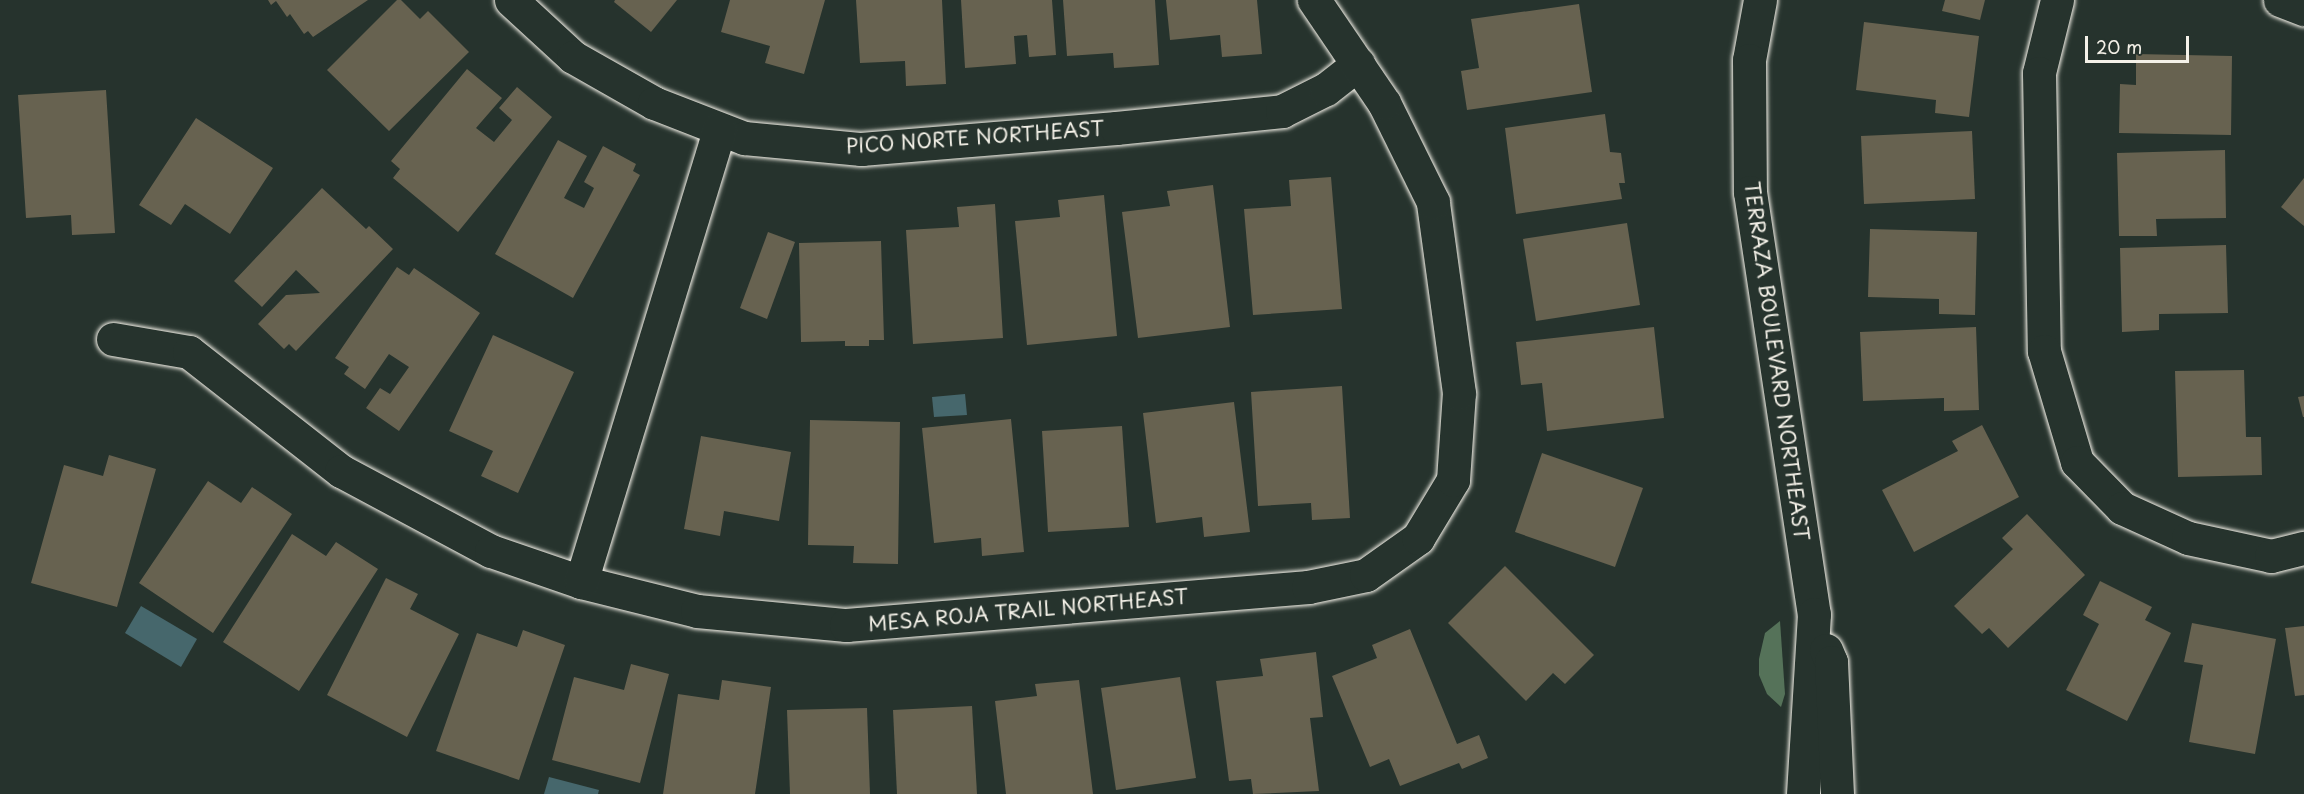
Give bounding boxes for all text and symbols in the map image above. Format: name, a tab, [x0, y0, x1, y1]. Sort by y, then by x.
scale bar	[2088, 24, 2192, 62]
text: 20 m	[2096, 33, 2142, 60]
street label: PICO NORTE NORTHEAST	[844, 116, 1106, 158]
street label: TERRAZA BOULEVARD NORTHEAST	[1740, 180, 1814, 542]
street label: MESA ROJA TRAIL NORTHEAST	[867, 584, 1189, 636]

